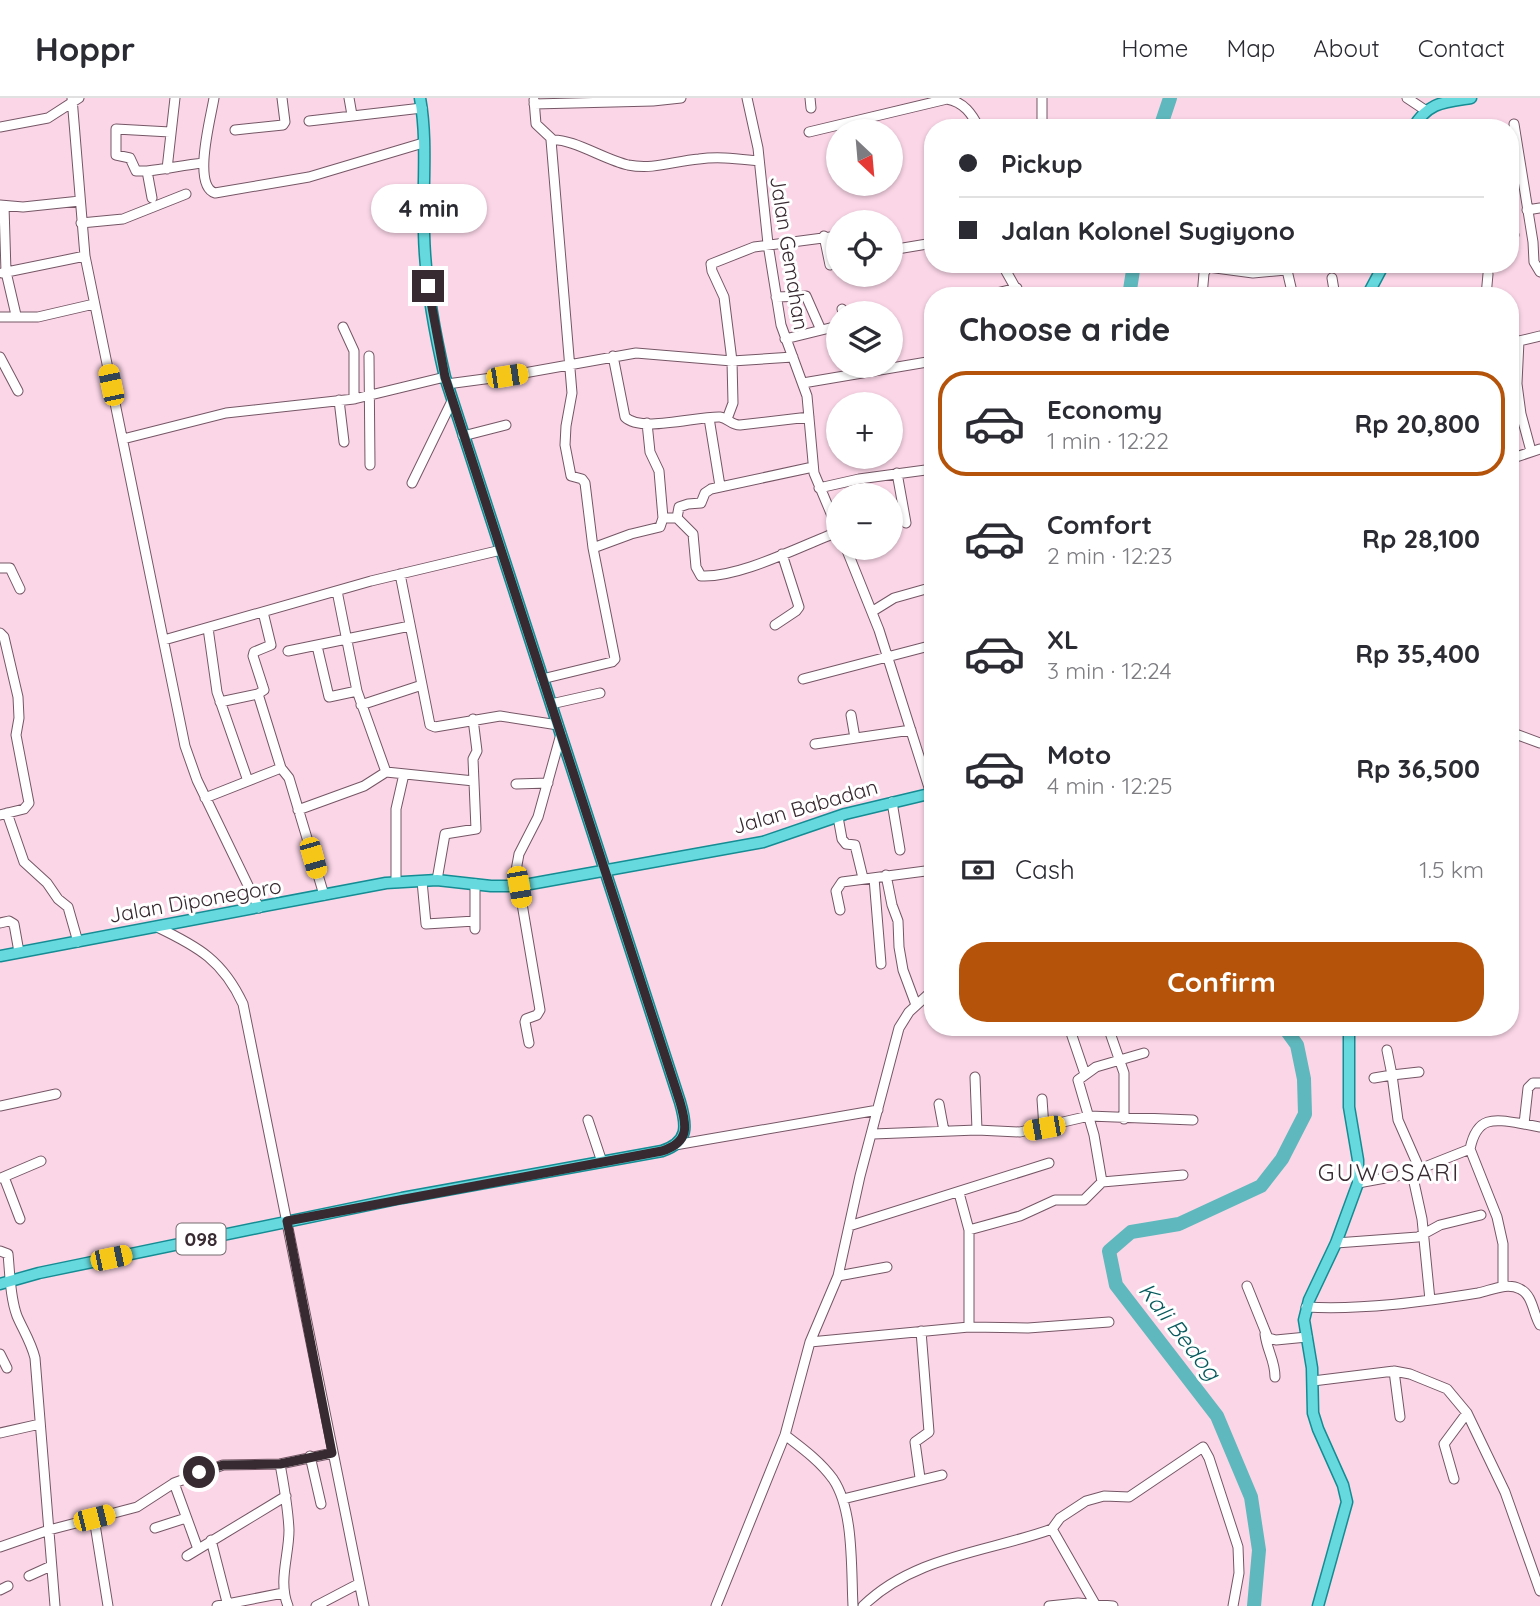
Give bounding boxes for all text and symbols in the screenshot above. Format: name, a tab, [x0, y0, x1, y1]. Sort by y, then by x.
text: Hoppr	[35, 28, 135, 69]
text: Home	[1121, 33, 1188, 63]
text: Map	[1226, 33, 1275, 63]
text: About	[1313, 33, 1380, 63]
text: Contact	[1418, 33, 1505, 63]
north arrow	[826, 119, 903, 196]
map controls	[826, 119, 903, 560]
text: Pickup	[1001, 147, 1083, 180]
street label: Jalan Gemahan	[765, 174, 815, 332]
callout: 4 min	[370, 184, 486, 234]
text: 4 min	[399, 194, 459, 223]
button: locate	[826, 210, 903, 287]
text: Jalan Kolonel Sugiyono	[1001, 214, 1295, 247]
route end	[412, 270, 444, 302]
button: layers	[826, 301, 903, 378]
text: Choose a ride	[959, 309, 1171, 349]
car	[97, 362, 126, 408]
car	[485, 362, 530, 390]
button: +	[826, 392, 903, 469]
icon: car	[963, 392, 1026, 455]
text: Economy	[1047, 393, 1162, 426]
text: Rp 20,800	[1354, 407, 1480, 440]
text: 1 min · 12:22	[1047, 426, 1169, 455]
button: −	[826, 483, 903, 560]
icon: car	[963, 507, 1026, 570]
text: Comfort	[1047, 508, 1152, 541]
text: Rp 28,100	[1362, 522, 1480, 555]
text: 2 min · 12:23	[1047, 541, 1173, 570]
icon: car	[963, 622, 1026, 685]
text: XL	[1047, 623, 1079, 656]
text: Rp 35,400	[1355, 637, 1480, 670]
text: 3 min · 12:24	[1047, 656, 1172, 685]
icon: car	[963, 737, 1026, 800]
text: Moto	[1047, 738, 1111, 771]
text: Rp 36,500	[1356, 752, 1480, 785]
text: 4 min · 12:25	[1047, 771, 1172, 800]
street label: Jalan Babadan	[730, 773, 880, 839]
car	[298, 835, 329, 881]
icon: cash	[959, 851, 997, 889]
text: Cash	[1015, 853, 1075, 886]
text: 1.5 km	[1419, 855, 1484, 884]
car	[506, 864, 533, 910]
street label: Jalan Diponegoro	[107, 872, 283, 928]
button: Confirm	[959, 942, 1484, 1022]
car	[1022, 1114, 1067, 1142]
district label: GUWOSARI	[1318, 1157, 1460, 1187]
road number: 098	[176, 1224, 226, 1254]
car	[89, 1243, 134, 1273]
water label: Kali Bedog	[1133, 1276, 1228, 1387]
route start	[183, 1456, 215, 1488]
car	[72, 1503, 117, 1533]

